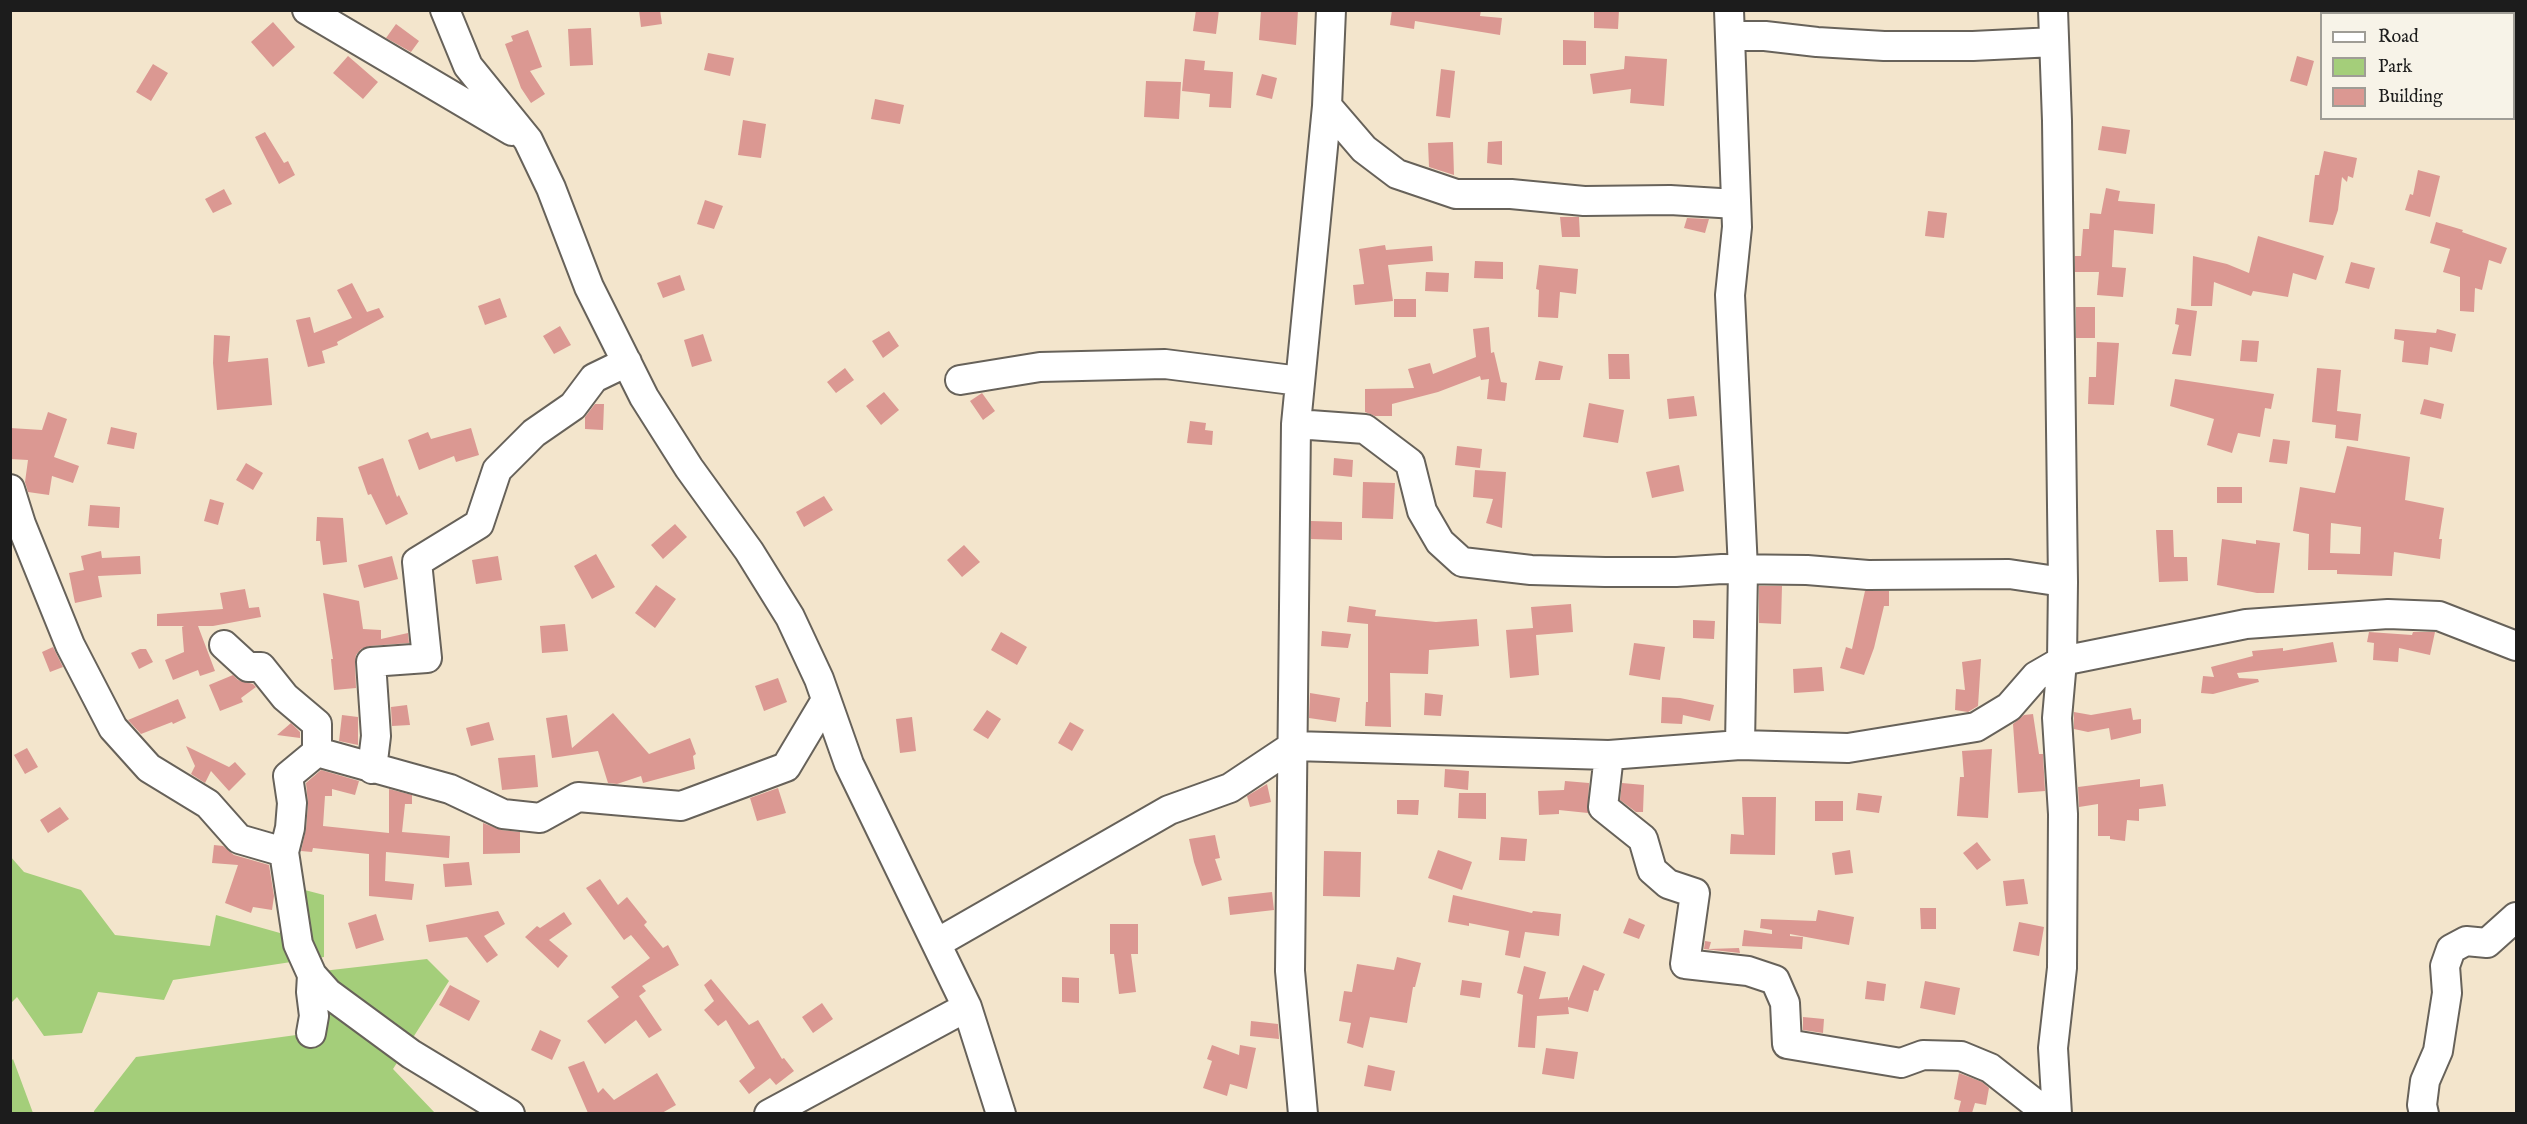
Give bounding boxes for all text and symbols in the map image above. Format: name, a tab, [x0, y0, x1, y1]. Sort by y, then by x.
legend	[2320, 12, 2515, 120]
text: Road	[2378, 26, 2419, 49]
text: Park	[2378, 56, 2412, 79]
text: Building	[2378, 86, 2443, 109]

